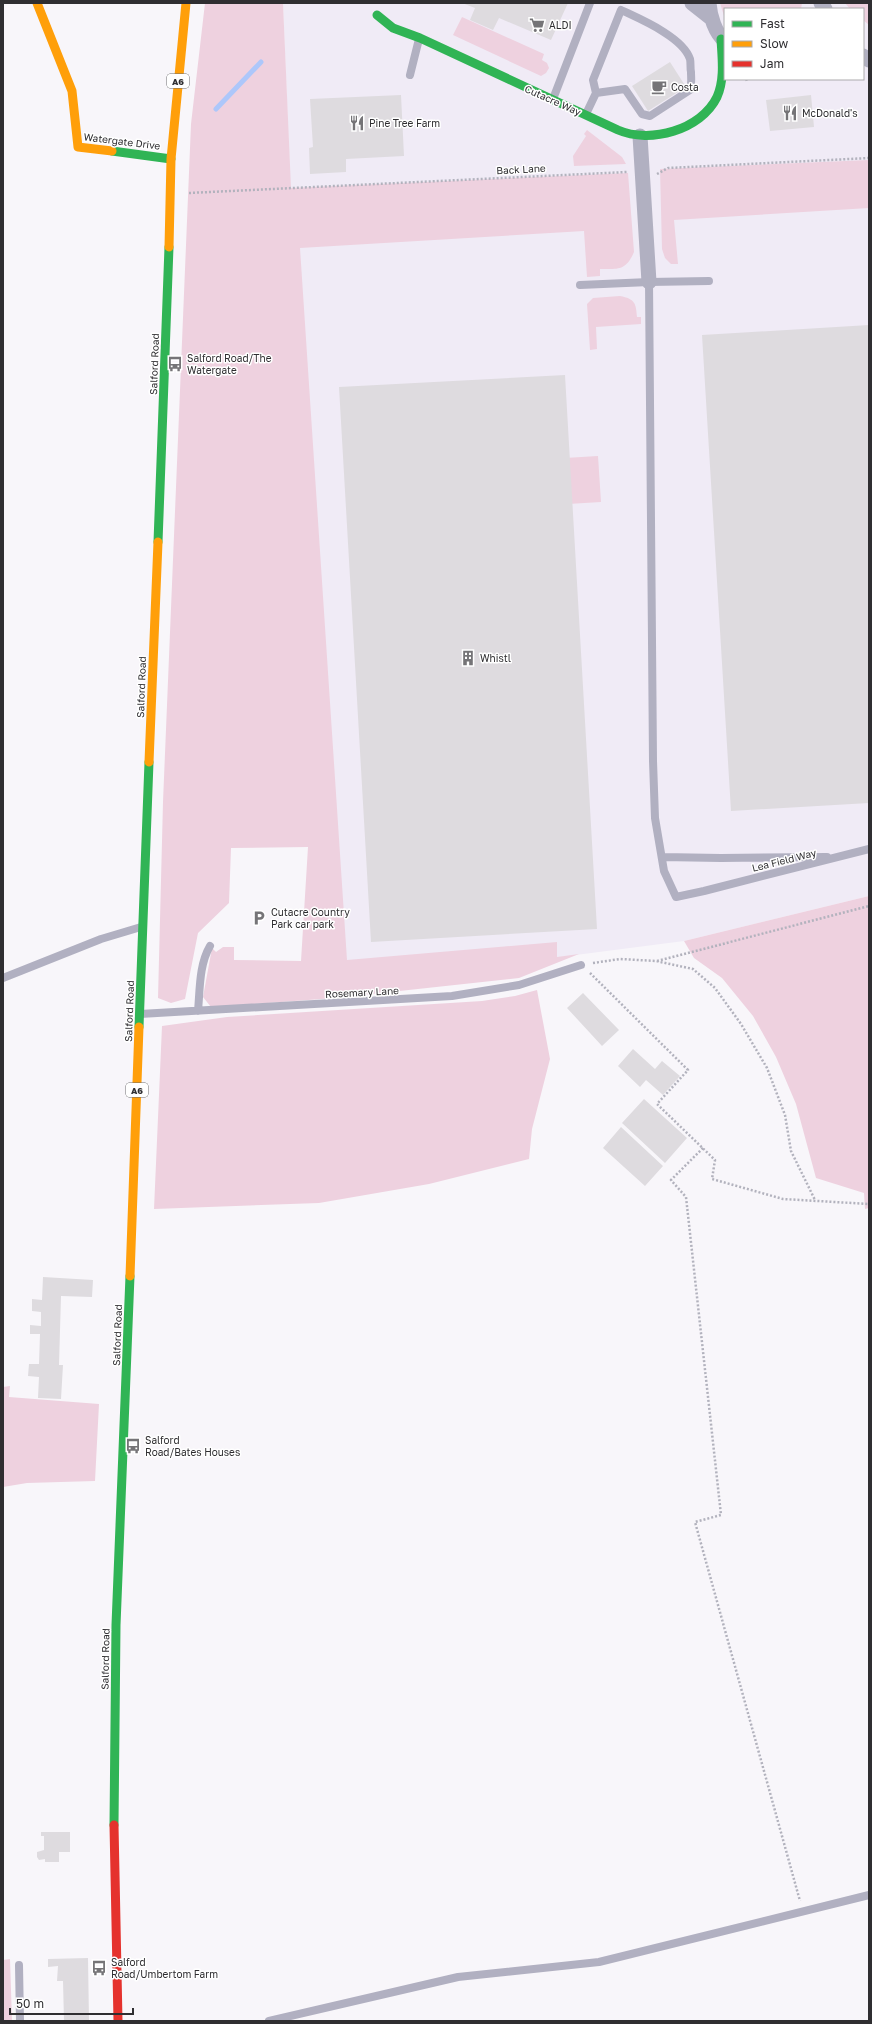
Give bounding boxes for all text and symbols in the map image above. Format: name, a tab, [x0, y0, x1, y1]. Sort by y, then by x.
legend	[724, 8, 864, 80]
supermarket icon: ALDI	[528, 16, 546, 34]
text: Fast	[760, 16, 785, 31]
place label: ALDI	[549, 19, 572, 31]
text: Slow	[760, 36, 788, 51]
text: Jam	[760, 56, 784, 71]
road number: A6	[167, 74, 189, 88]
cafe icon: Costa	[650, 78, 668, 96]
place label: Costa	[671, 81, 699, 93]
street label: Cutacre Way	[523, 82, 583, 118]
restaurant icon: McDonald's	[781, 104, 799, 122]
place label: McDonald's	[802, 107, 858, 119]
restaurant icon: Pine Tree Farm	[348, 114, 366, 132]
place label: Pine Tree Farm	[369, 117, 440, 129]
street label: Watergate Drive	[83, 130, 161, 152]
street label: Back Lane	[496, 162, 546, 176]
street label: Salford Road	[147, 333, 161, 395]
place label: Salford Road/The Watergate	[187, 352, 272, 376]
bus stop icon: Salford Road/The Watergate	[166, 355, 184, 373]
building icon: Whistl	[459, 649, 477, 667]
place label: Whistl	[480, 652, 511, 664]
street label: Salford Road	[134, 656, 148, 718]
street label: Lea Field Way	[751, 846, 818, 874]
place label: Cutacre Country Park car park	[271, 906, 350, 930]
parking icon: Cutacre Country Park car park	[250, 909, 268, 927]
street label: Salford Road	[122, 980, 136, 1042]
street label: Rosemary Lane	[325, 984, 399, 1000]
road number: A6	[126, 1083, 148, 1097]
street label: Salford Road	[110, 1304, 124, 1366]
place label: Salford Road/Bates Houses	[145, 1434, 240, 1458]
bus stop icon: Salford Road/Bates Houses	[124, 1437, 142, 1455]
street label: Salford Road	[98, 1628, 112, 1690]
place label: Salford Road/Umbertom Farm	[111, 1956, 218, 1980]
bus stop icon: Salford Road/Umbertom Farm	[90, 1959, 108, 1977]
scale bar	[10, 1990, 133, 2016]
text: 50 m	[16, 1996, 44, 2011]

